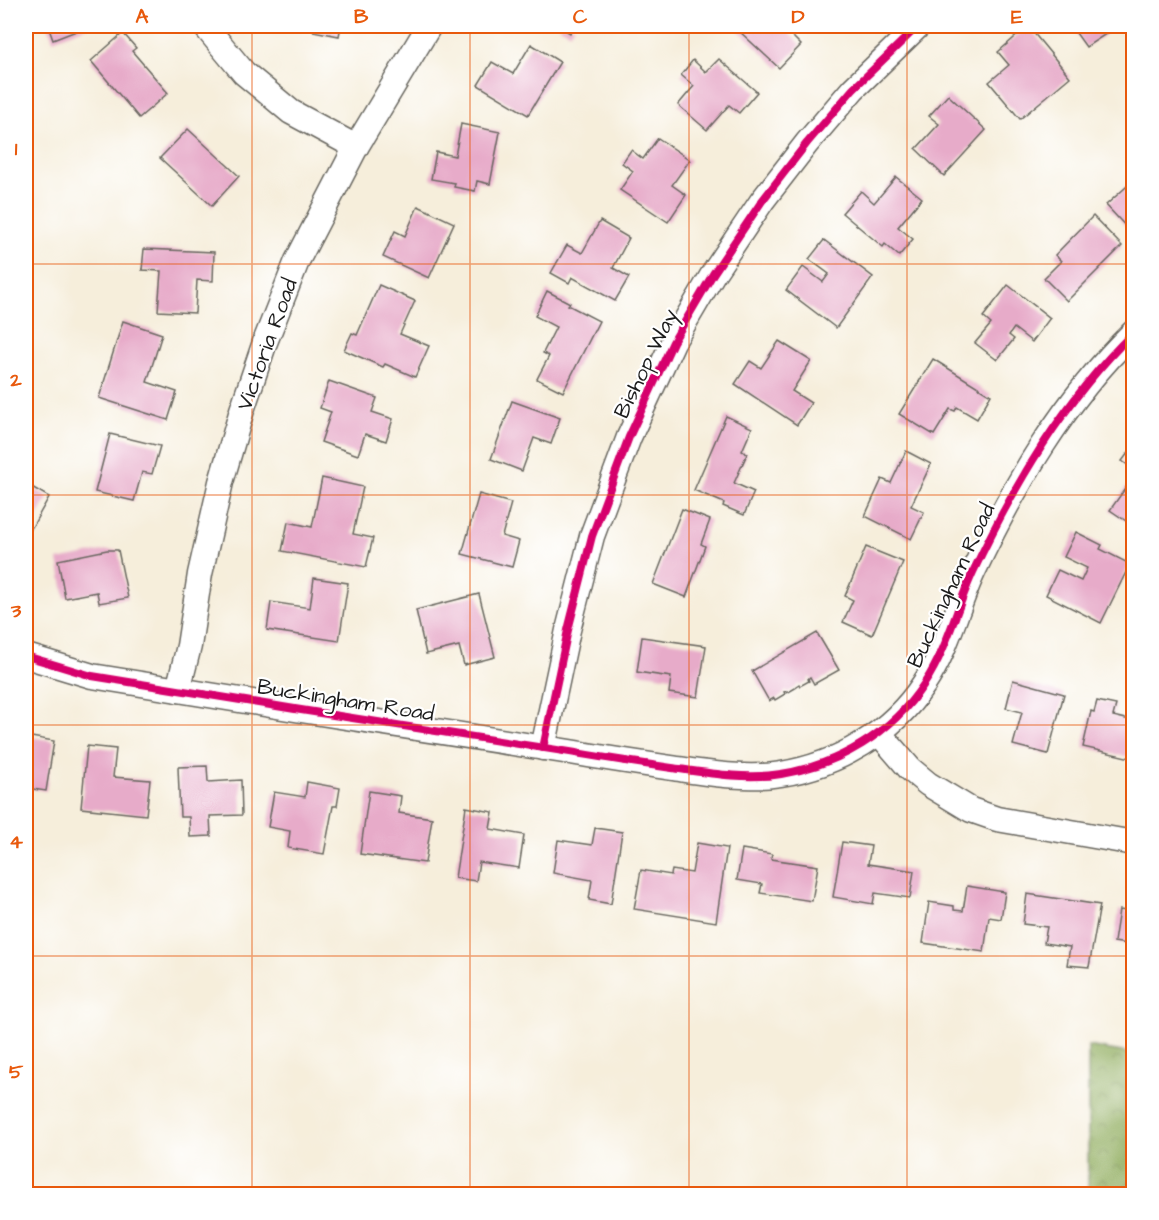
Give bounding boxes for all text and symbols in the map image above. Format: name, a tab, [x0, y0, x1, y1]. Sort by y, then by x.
text: A	[136, 3, 149, 31]
text: B	[354, 3, 369, 31]
text: C	[573, 3, 588, 31]
text: D	[792, 3, 805, 31]
text: E	[1011, 3, 1023, 31]
text: 1	[15, 135, 18, 163]
street label: Victoria Road	[229, 274, 306, 415]
street label: Bishop Way	[606, 304, 687, 424]
text: 2	[9, 366, 22, 394]
street label: Buckingham Road	[900, 498, 1004, 673]
text: 3	[10, 597, 22, 625]
street label: Buckingham Road	[255, 671, 436, 731]
text: 4	[9, 828, 23, 856]
text: 5	[9, 1058, 24, 1086]

